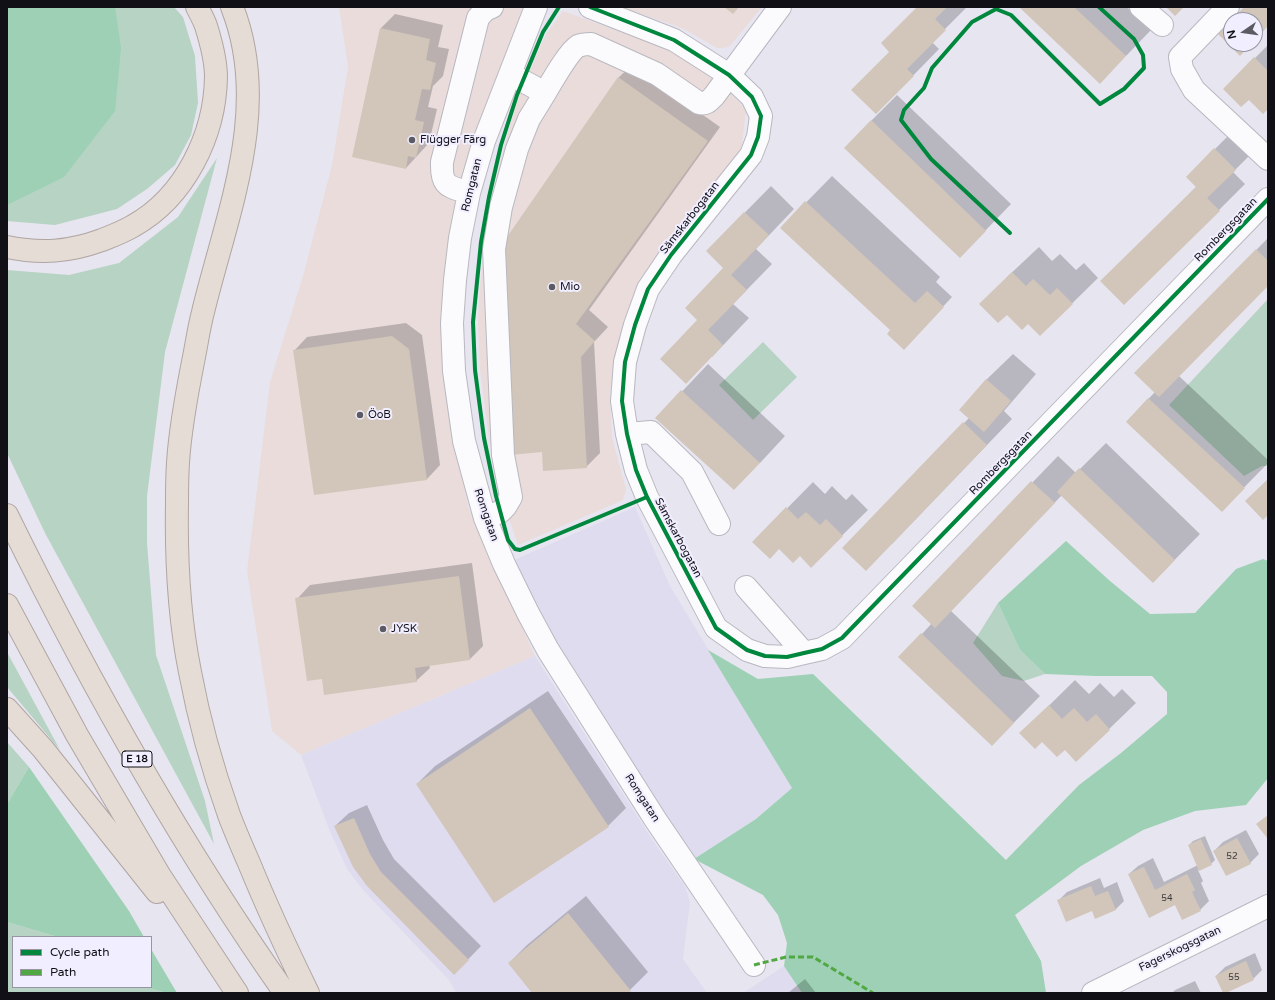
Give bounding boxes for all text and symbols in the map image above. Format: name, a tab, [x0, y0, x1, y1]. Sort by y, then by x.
north arrow	[1223, 12, 1263, 52]
text: N	[1224, 29, 1239, 40]
place label: Flügger Färg	[420, 133, 486, 147]
marker: Flügger Färg	[407, 135, 417, 145]
street label: Romgatan	[459, 157, 485, 213]
street label: Sämskarbogatan	[658, 179, 722, 257]
street label: Rombergsgatan	[1192, 195, 1260, 265]
place label: Mio	[560, 280, 580, 294]
marker: Mio	[547, 282, 557, 292]
place label: ÖoB	[368, 408, 391, 422]
marker: ÖoB	[355, 410, 365, 420]
street label: Rombergsgatan	[967, 428, 1035, 498]
street label: Romgatan	[471, 487, 501, 543]
street label: Sämskarbogatan	[651, 496, 705, 580]
place label: JYSK	[391, 622, 417, 636]
marker: JYSK	[378, 624, 388, 634]
road number: E 18	[122, 751, 152, 767]
street label: Romgatan	[622, 771, 662, 825]
house number: 52	[1226, 852, 1238, 862]
house number: 54	[1161, 894, 1173, 904]
street label: Fagerskogsgatan	[1137, 923, 1223, 975]
legend	[12, 936, 152, 988]
text: Cycle path	[50, 945, 109, 959]
text: Path	[50, 965, 76, 979]
house number: 55	[1228, 973, 1240, 983]

